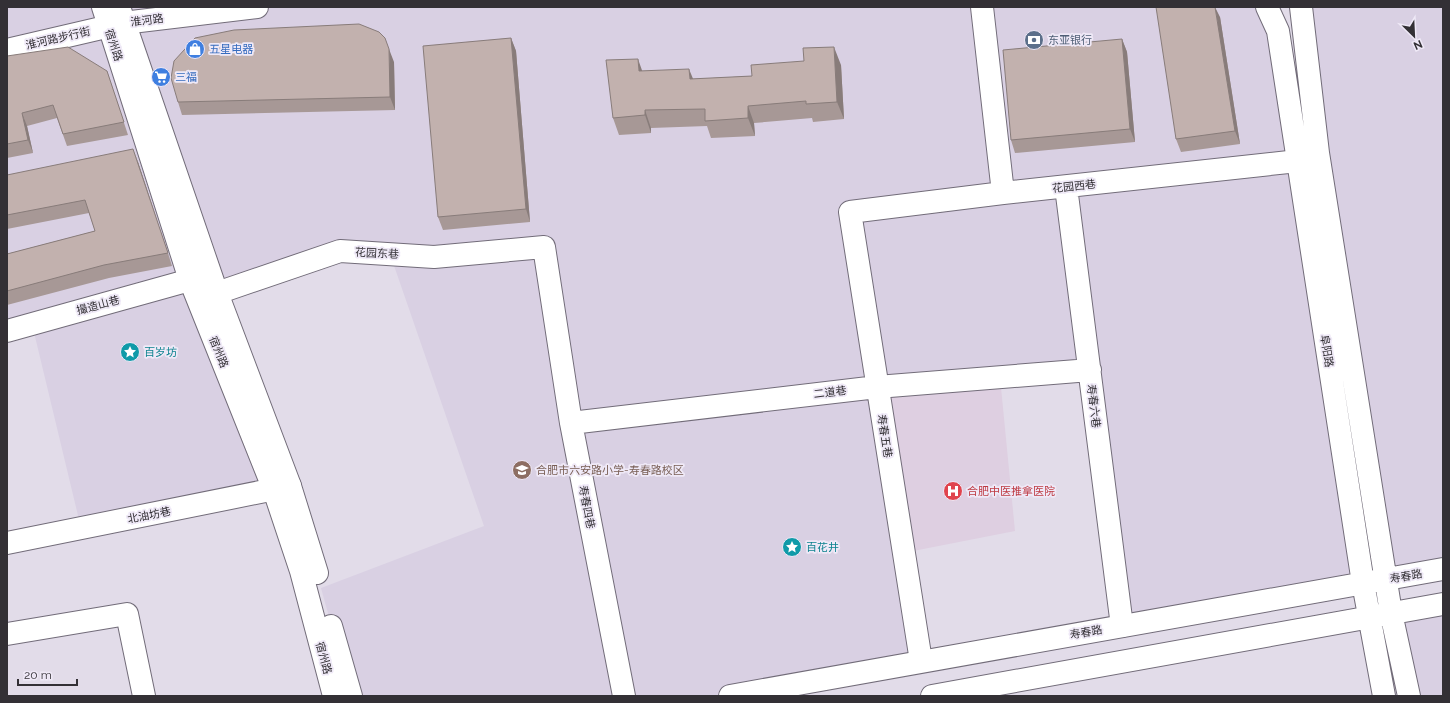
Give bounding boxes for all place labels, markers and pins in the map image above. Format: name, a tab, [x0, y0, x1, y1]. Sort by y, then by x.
bank icon: 东亚银行	[1023, 29, 1045, 51]
place label: 东亚银行	[1048, 34, 1092, 47]
shop icon: 五星电器	[184, 38, 206, 60]
place label: 五星电器	[209, 43, 253, 56]
supermarket icon: 三福	[150, 66, 172, 88]
place label: 三福	[175, 71, 197, 84]
place icon: 百岁坊	[119, 341, 141, 363]
place label: 百岁坊	[144, 346, 177, 359]
school or university icon: 合肥市六安路小学-寿春路校区	[511, 459, 533, 481]
place label: 合肥市六安路小学-寿春路校区	[536, 464, 684, 477]
hospital icon: 合肥中医推拿医院	[942, 480, 964, 502]
place label: 合肥中医推拿医院	[967, 485, 1055, 498]
place icon: 百花井	[781, 536, 803, 558]
place label: 百花井	[806, 541, 839, 554]

